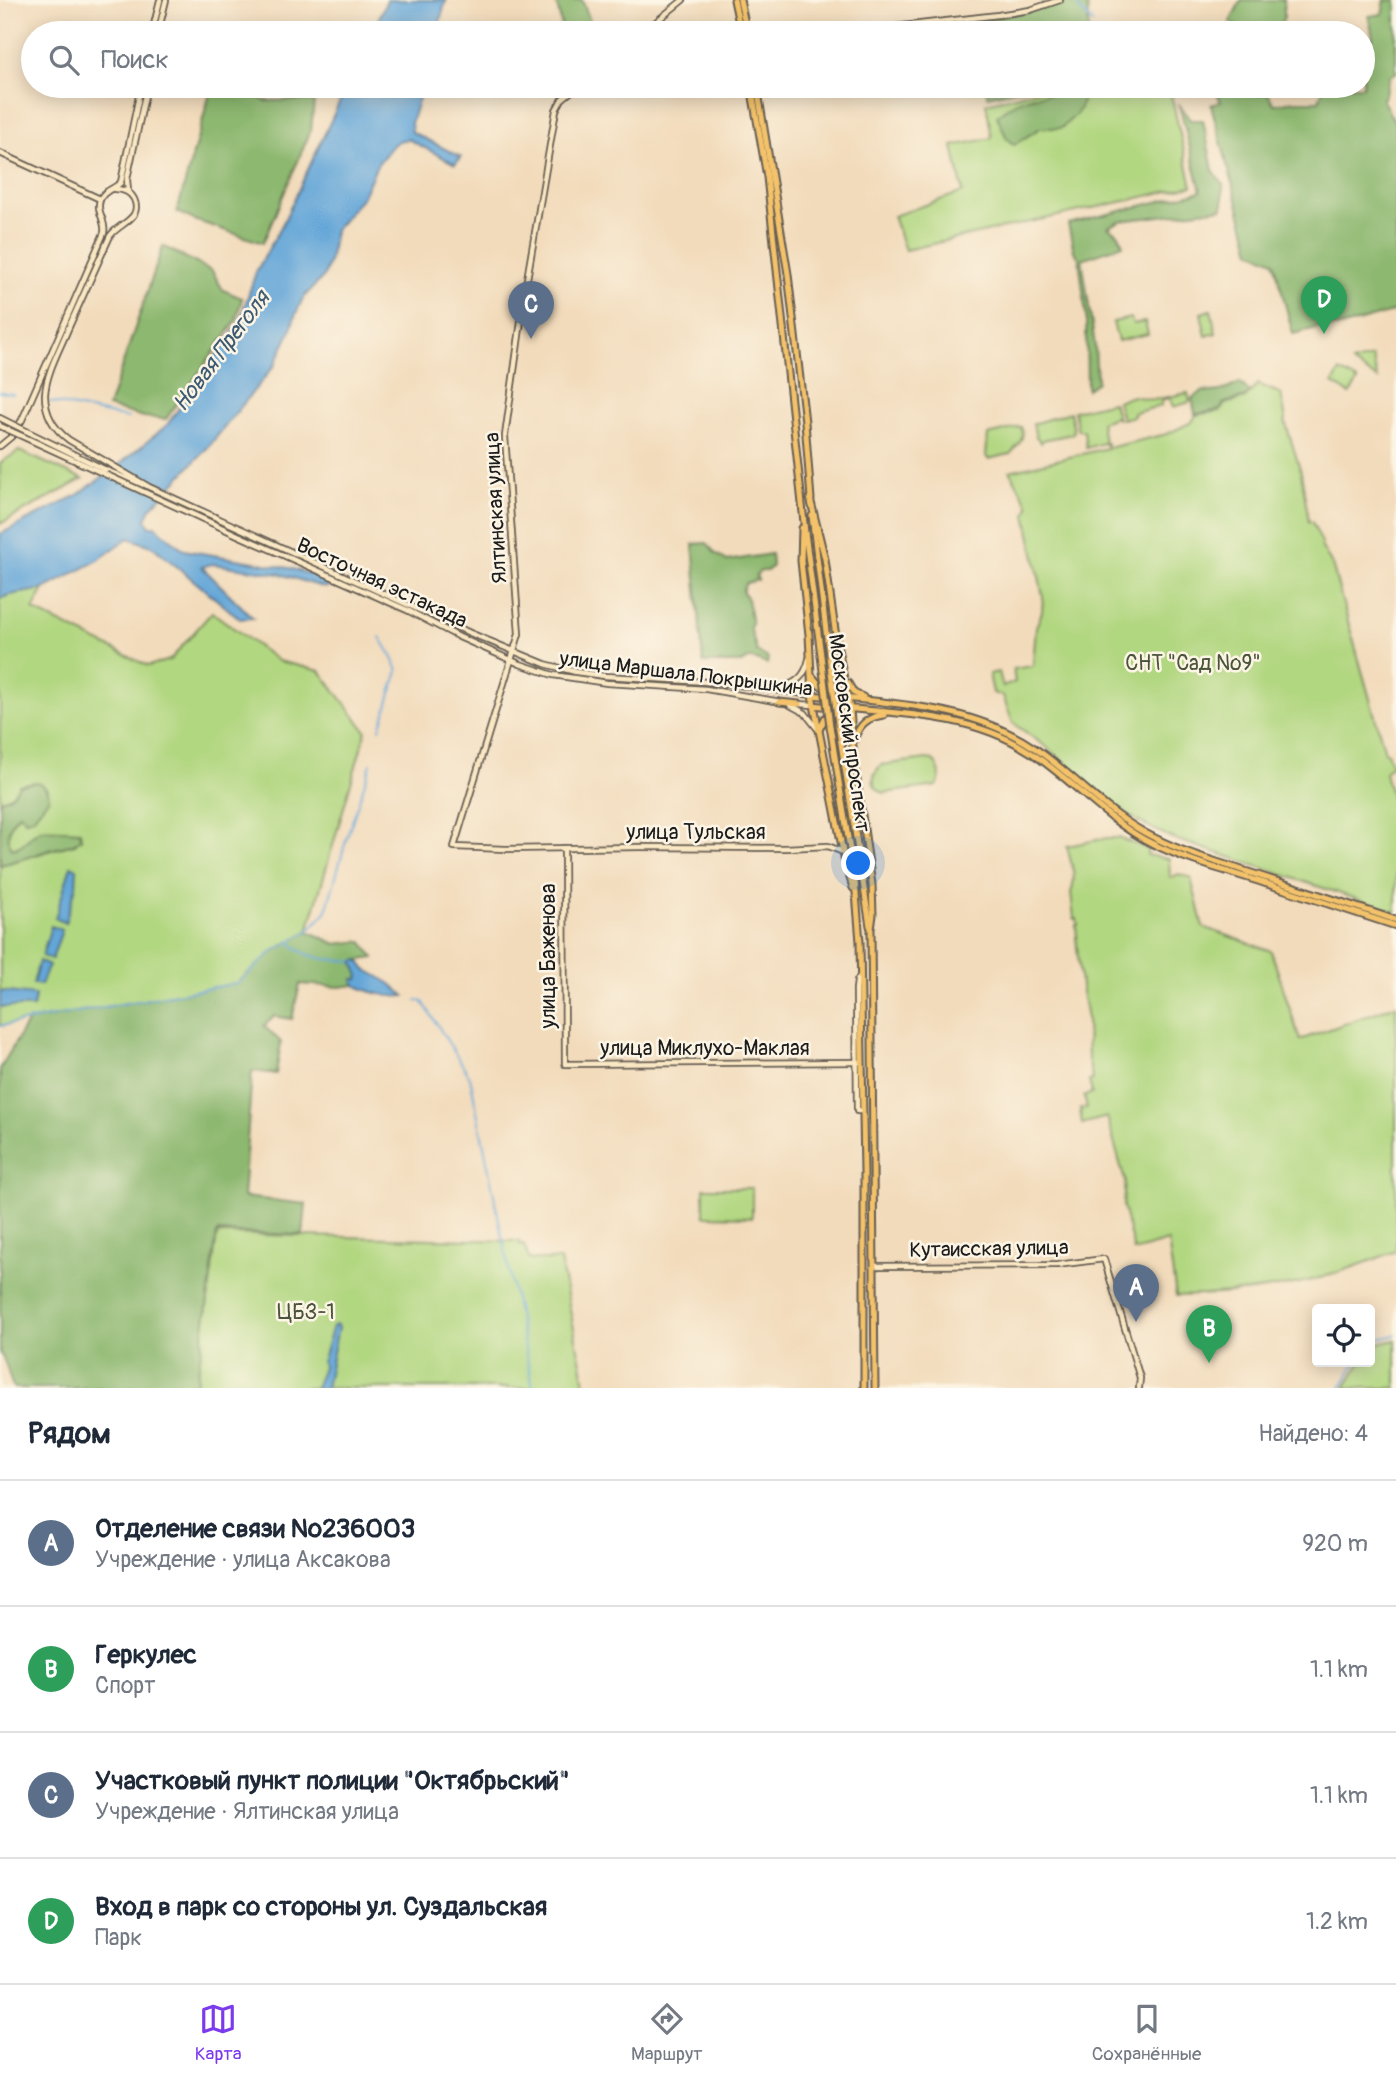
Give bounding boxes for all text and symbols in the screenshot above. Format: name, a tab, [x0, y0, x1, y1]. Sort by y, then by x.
search box	[21, 21, 1375, 98]
icon: search	[45, 41, 83, 79]
text: Поиск	[101, 44, 169, 76]
pin: D	[1301, 276, 1347, 334]
pin: C	[508, 281, 554, 339]
water label: Новая Преголя	[166, 283, 277, 417]
street label: Ялтинская улица	[479, 432, 513, 584]
street label: Восточная эстакада	[292, 532, 472, 634]
street label: Московский проспект	[822, 632, 876, 834]
street label: улица Маршала Покрышкина	[557, 645, 814, 703]
park label: СНТ "Сад №9"	[1125, 650, 1261, 677]
street label: улица Тульская	[625, 819, 766, 846]
your location	[841, 846, 875, 880]
street label: улица Баженова	[535, 884, 562, 1029]
street label: улица Миклухо-Маклая	[599, 1035, 810, 1062]
street label: Кутаисская улица	[909, 1234, 1069, 1264]
pin: A	[1113, 1264, 1159, 1322]
park label: ЦБЗ-1	[277, 1299, 335, 1326]
map controls	[1312, 1304, 1375, 1367]
button: locate	[1312, 1304, 1375, 1367]
pin: B	[1186, 1305, 1232, 1363]
text: Рядом	[28, 1415, 111, 1452]
text: Найдено: 4	[1258, 1419, 1368, 1448]
text: Отделение связи №236003	[95, 1513, 415, 1545]
text: A	[44, 1529, 58, 1558]
text: 920 m	[1302, 1529, 1368, 1558]
text: Учреждение · улица Аксакова	[95, 1545, 391, 1574]
text: Геркулес	[95, 1639, 197, 1671]
text: B	[44, 1655, 58, 1684]
text: 1.1 km	[1310, 1655, 1368, 1684]
text: Спорт	[95, 1671, 156, 1700]
text: Участковый пункт полиции "Октябрьский"	[95, 1765, 570, 1797]
text: C	[44, 1781, 58, 1810]
text: 1.1 km	[1310, 1781, 1368, 1810]
text: Учреждение · Ялтинская улица	[95, 1797, 399, 1826]
text: Вход в парк со стороны ул. Суздальская	[95, 1891, 547, 1923]
text: D	[44, 1907, 58, 1936]
text: 1.2 km	[1306, 1907, 1368, 1936]
text: Парк	[95, 1923, 142, 1952]
tab: Карта	[195, 2000, 242, 2066]
tab: Маршрут	[631, 2000, 703, 2066]
tab: Сохранённые	[1092, 2000, 1201, 2066]

